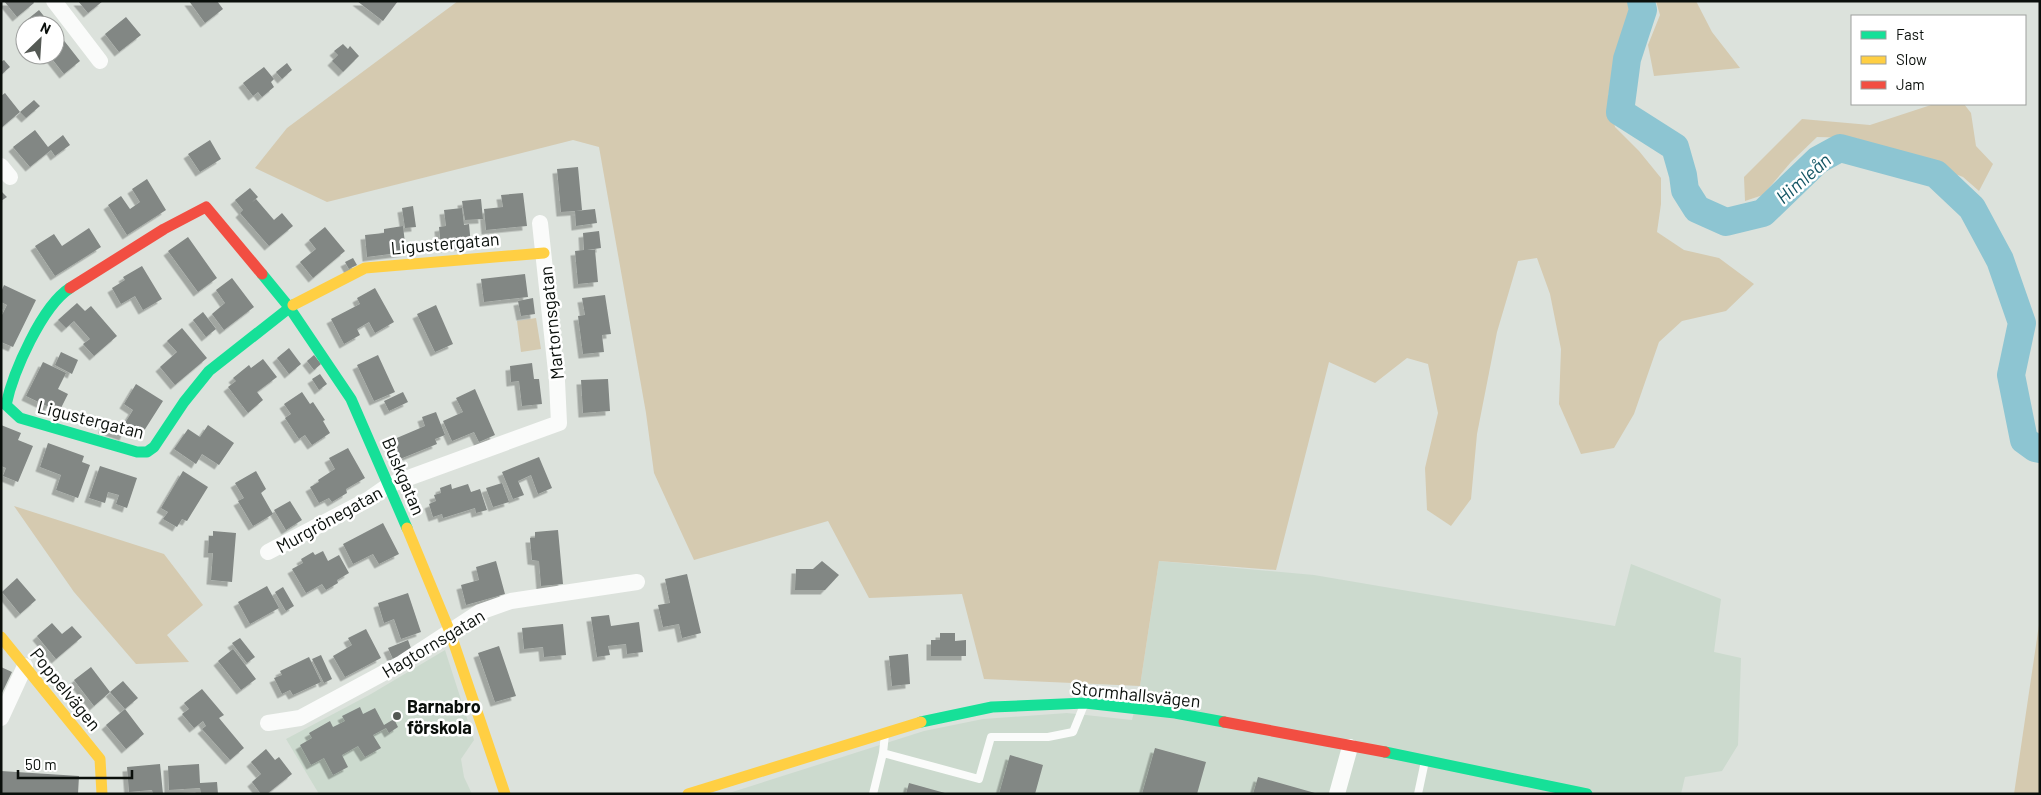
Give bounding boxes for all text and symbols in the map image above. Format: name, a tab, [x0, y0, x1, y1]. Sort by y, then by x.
north arrow	[15, 15, 65, 65]
legend	[1851, 15, 2026, 105]
text: N	[38, 18, 54, 37]
text: Fast	[1896, 25, 1924, 43]
text: Slow	[1896, 50, 1927, 68]
text: Jam	[1896, 75, 1925, 93]
water label: Himleån	[1771, 148, 1835, 208]
street label: Ligustergatan	[390, 227, 500, 259]
street label: Martornsgatan	[534, 265, 568, 381]
street label: Ligustergatan	[35, 395, 147, 443]
street label: Buskgatan	[378, 434, 430, 518]
street label: Murgrönegatan	[272, 481, 386, 557]
street label: Hagtornsgatan	[378, 604, 488, 682]
street label: Poppelvägen	[26, 643, 106, 735]
street label: Stormhallsvägen	[1070, 676, 1202, 712]
place label: Barnabro förskola	[407, 695, 481, 738]
marker: Barnabro förskola	[391, 710, 403, 722]
scale bar	[18, 748, 131, 780]
text: 50 m	[25, 755, 57, 773]

